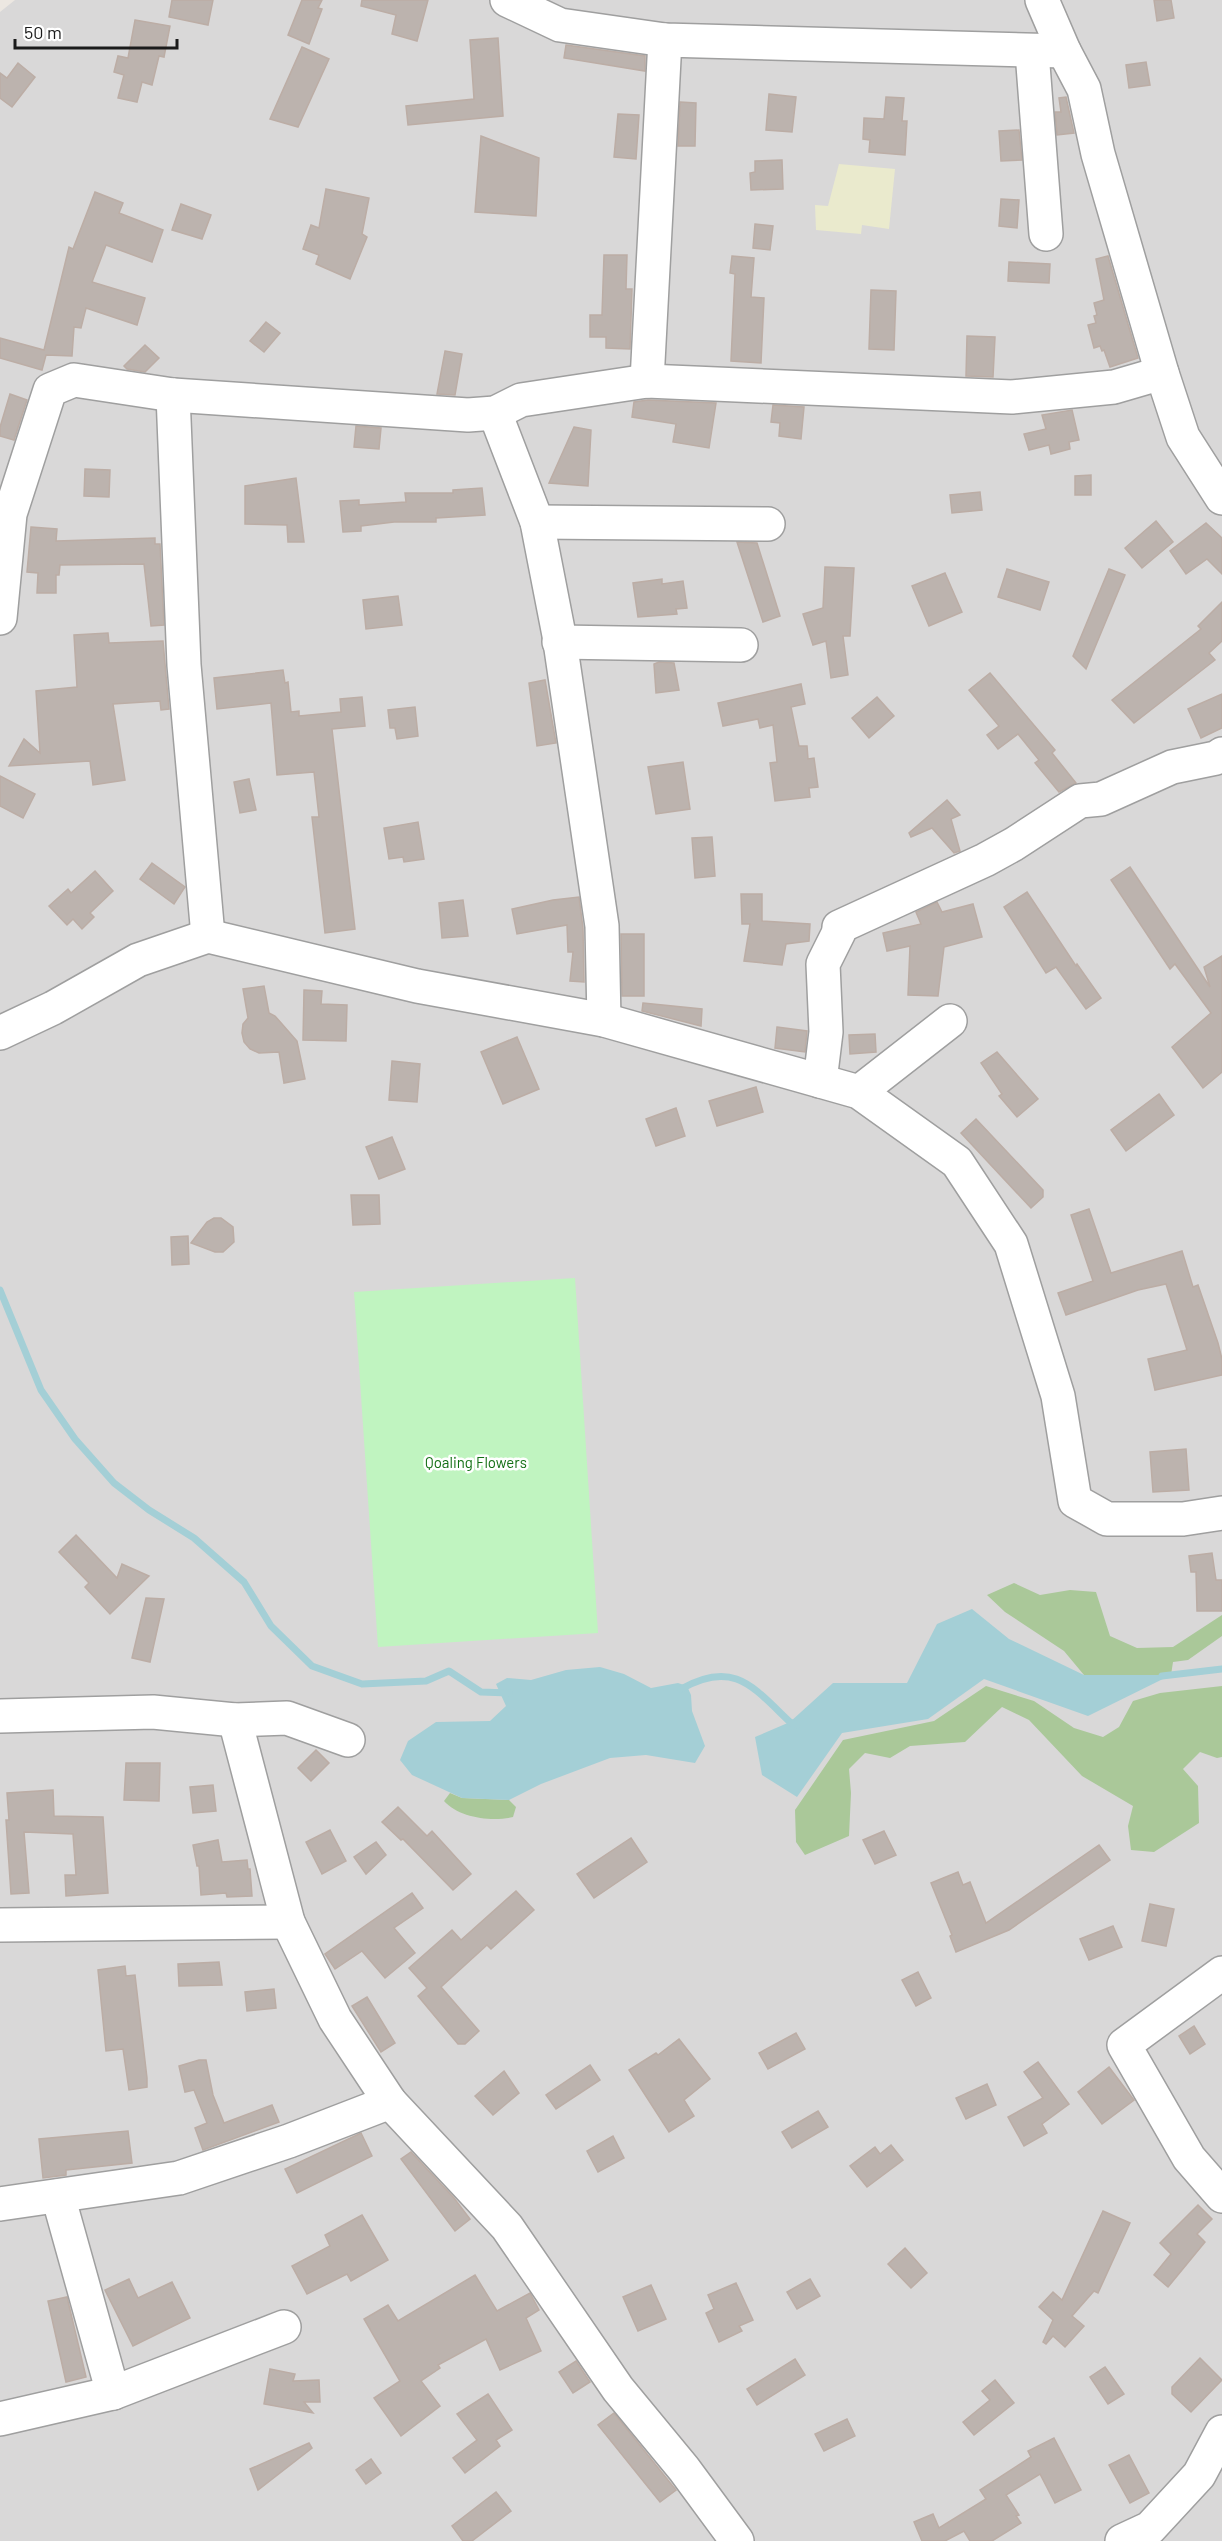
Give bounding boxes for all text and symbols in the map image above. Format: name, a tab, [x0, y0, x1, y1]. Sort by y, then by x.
scale bar	[15, 12, 177, 50]
text: 50 m	[24, 21, 62, 43]
park label: Qoaling Flowers	[425, 1453, 527, 1471]

